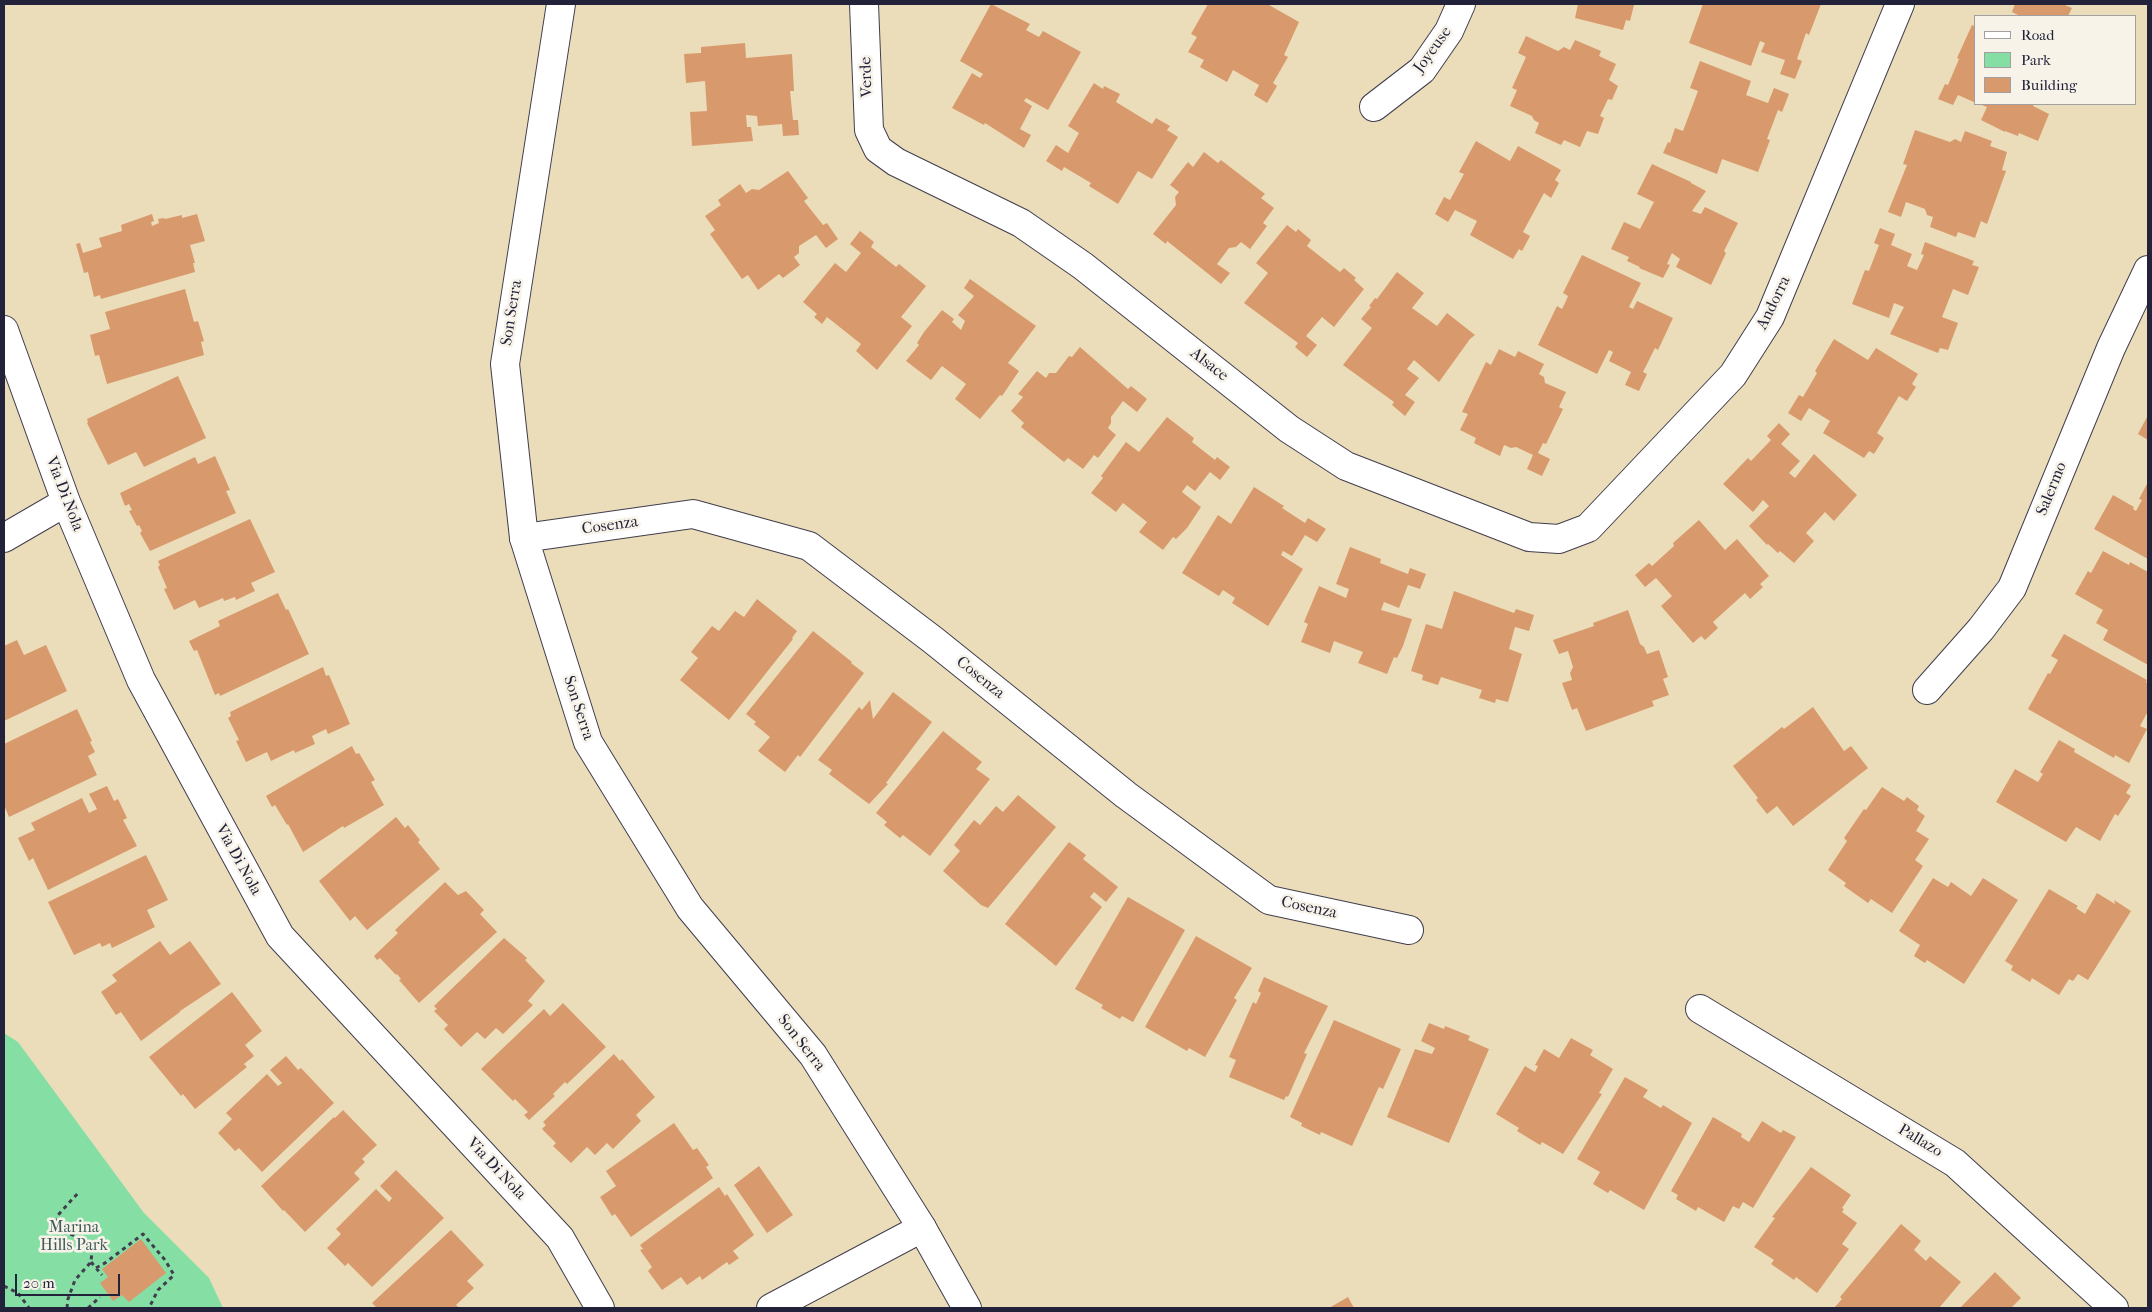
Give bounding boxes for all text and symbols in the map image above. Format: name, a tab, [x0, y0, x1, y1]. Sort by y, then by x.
legend	[1974, 15, 2137, 105]
street label: Joyeuse	[1410, 23, 1456, 77]
text: Road	[2021, 26, 2054, 44]
text: Park	[2021, 51, 2051, 69]
street label: Verde	[857, 56, 877, 98]
text: Building	[2021, 76, 2077, 94]
street label: Andorra	[1753, 273, 1795, 333]
street label: Son Serra	[497, 279, 527, 347]
street label: Alsace	[1186, 344, 1232, 386]
street label: Via Di Nola	[41, 454, 87, 534]
street label: Salermo	[2033, 459, 2071, 519]
street label: Cosenza	[581, 513, 639, 539]
street label: Cosenza	[952, 653, 1008, 703]
street label: Son Serra	[559, 674, 597, 742]
street label: Via Di Nola	[211, 821, 265, 899]
street label: Cosenza	[1279, 893, 1339, 923]
street label: Son Serra	[773, 1011, 829, 1075]
street label: Pallazo	[1894, 1120, 1946, 1162]
street label: Via Di Nola	[462, 1134, 530, 1204]
park label: Marina Hills Park	[40, 1218, 108, 1256]
scale bar	[18, 1264, 122, 1296]
text: 20 m	[23, 1274, 55, 1292]

